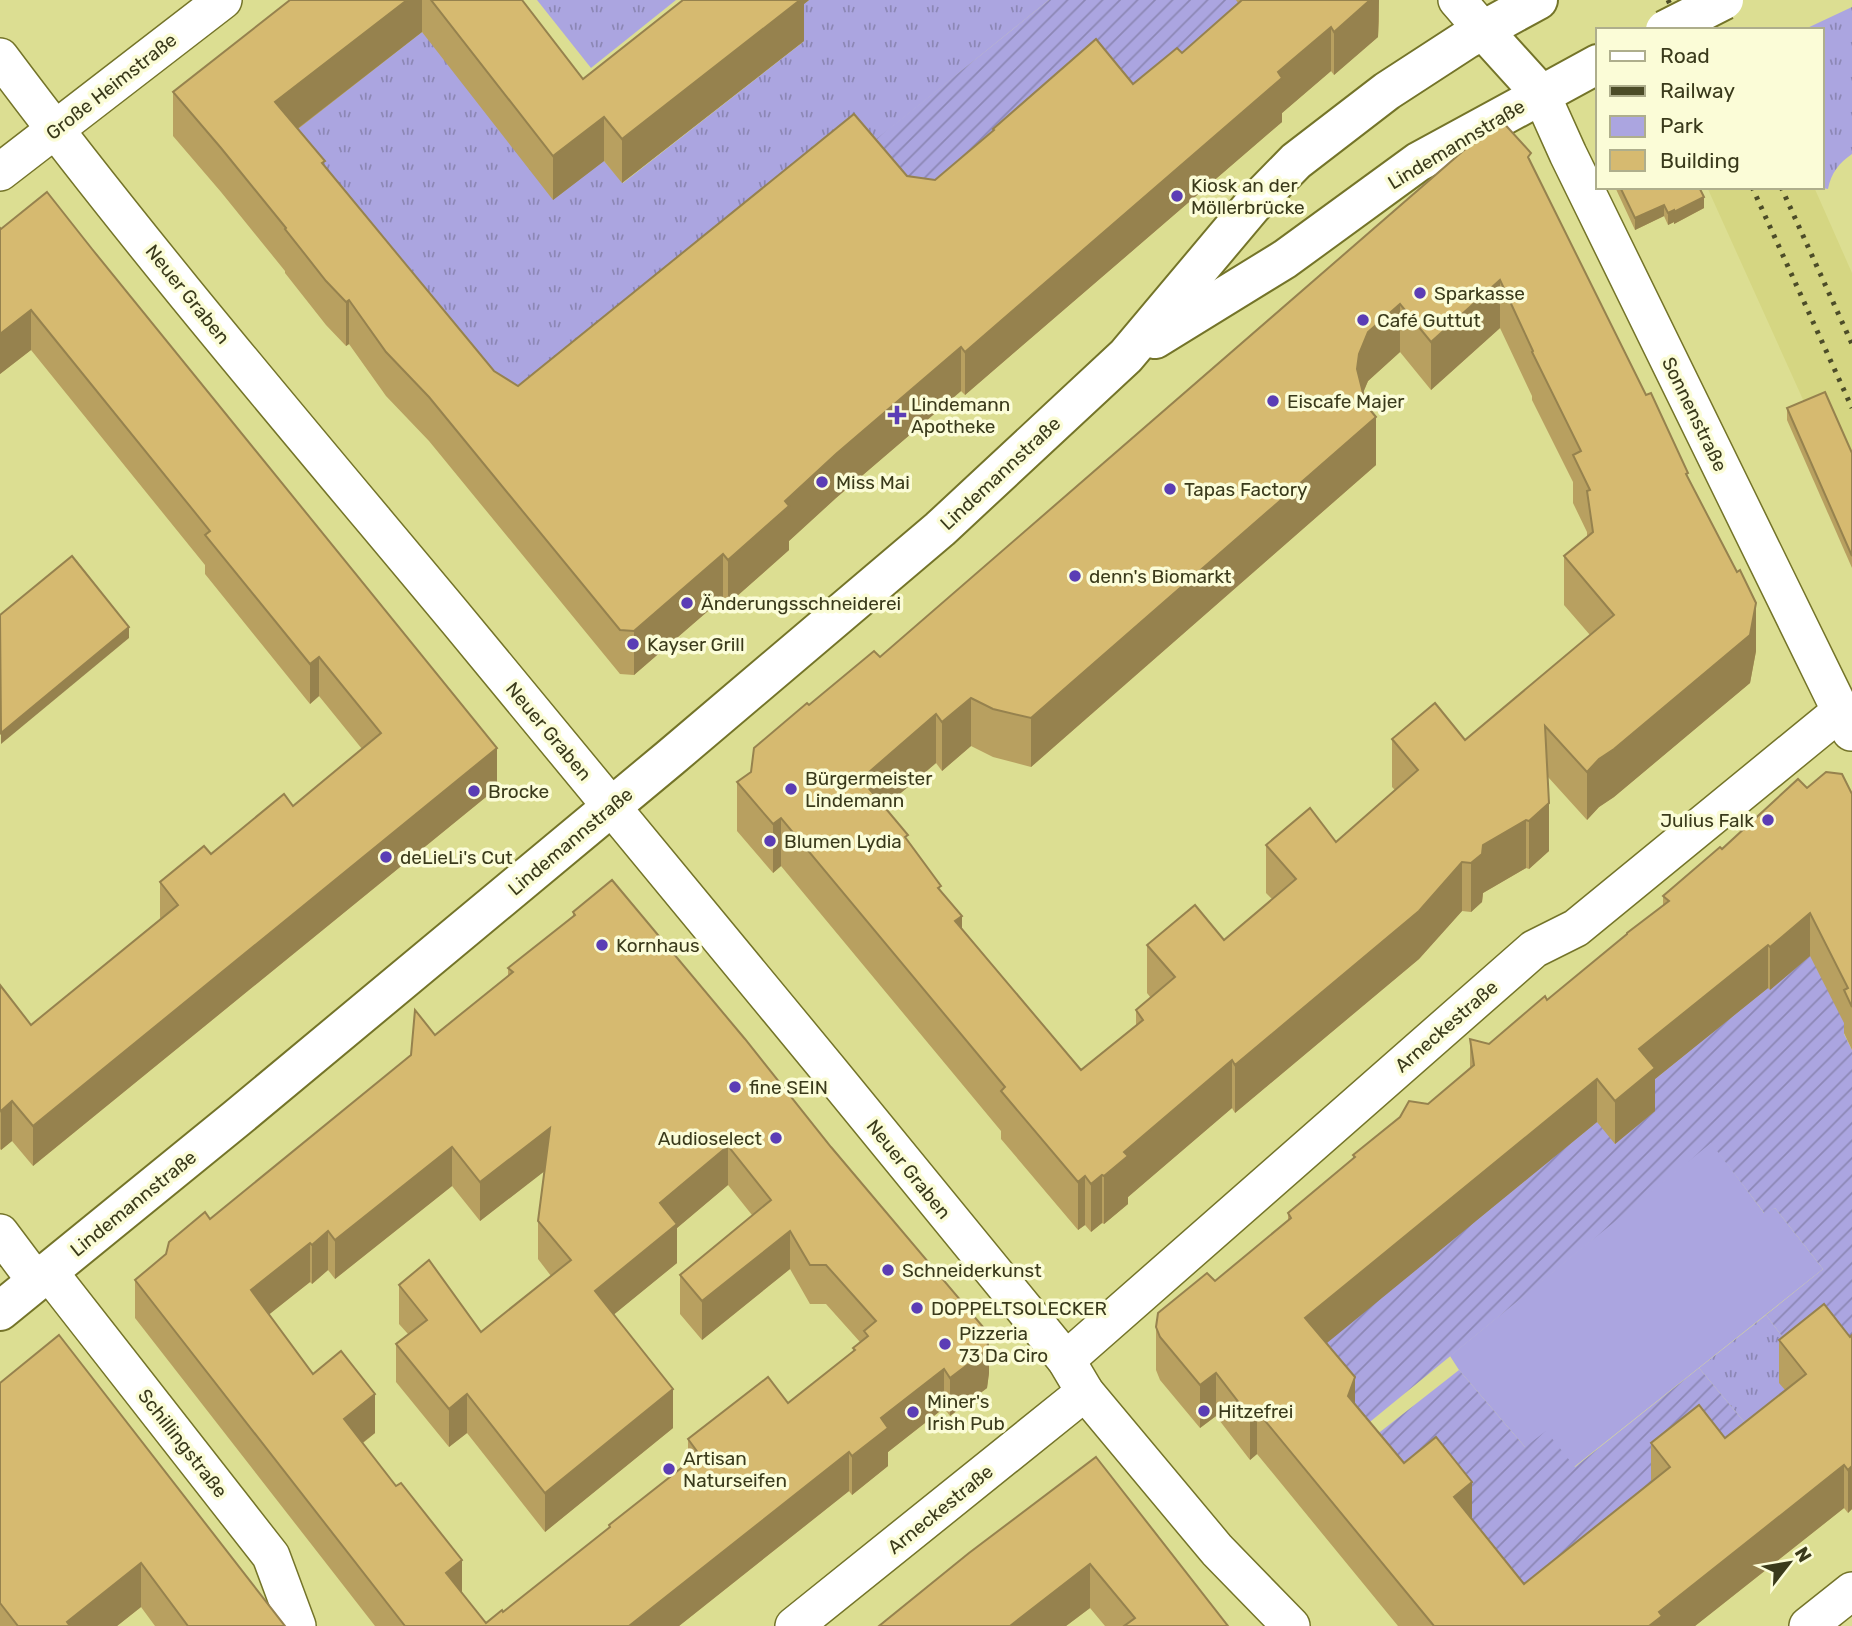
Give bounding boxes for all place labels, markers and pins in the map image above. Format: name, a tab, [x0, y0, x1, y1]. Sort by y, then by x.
place label: Kiosk an der Möllerbrücke	[1191, 174, 1305, 219]
marker: Kiosk an der Möllerbrücke	[1169, 188, 1185, 204]
place label: Sparkasse	[1434, 282, 1525, 305]
marker: Sparkasse	[1412, 285, 1428, 301]
place label: Café Guttut	[1377, 309, 1481, 332]
marker: Café Guttut	[1355, 312, 1371, 328]
place label: Eiscafe Majer	[1287, 390, 1405, 413]
place label: Lindemann Apotheke	[911, 393, 1010, 438]
marker: Eiscafe Majer	[1265, 393, 1281, 409]
marker: Lindemann Apotheke	[889, 407, 905, 423]
place label: Miss Mai	[836, 471, 910, 494]
marker: Miss Mai	[814, 474, 830, 490]
place label: Tapas Factory	[1184, 478, 1307, 501]
marker: Tapas Factory	[1162, 481, 1178, 497]
place label: denn's Biomarkt	[1089, 565, 1232, 588]
marker: denn's Biomarkt	[1067, 568, 1083, 584]
place label: Änderungsschneiderei	[701, 592, 901, 615]
marker: Änderungsschneiderei	[679, 595, 695, 611]
place label: Kayser Grill	[647, 633, 745, 656]
marker: Kayser Grill	[625, 636, 641, 652]
place label: Bürgermeister Lindemann	[805, 767, 933, 812]
place label: Brocke	[488, 780, 549, 803]
marker: Bürgermeister Lindemann	[783, 781, 799, 797]
marker: Brocke	[466, 783, 482, 799]
place label: Julius Falk	[1660, 809, 1754, 832]
marker: Julius Falk	[1760, 812, 1776, 828]
place label: Blumen Lydia	[784, 830, 902, 853]
marker: Blumen Lydia	[762, 833, 778, 849]
place label: deLieLi's Cut	[400, 846, 513, 869]
marker: deLieLi's Cut	[378, 849, 394, 865]
place label: Kornhaus	[616, 934, 700, 957]
marker: Kornhaus	[594, 937, 610, 953]
place label: fine SEIN	[749, 1076, 828, 1099]
marker: fine SEIN	[727, 1079, 743, 1095]
place label: Audioselect	[658, 1127, 763, 1150]
marker: Audioselect	[768, 1130, 784, 1146]
place label: Schneiderkunst	[902, 1259, 1042, 1282]
marker: Schneiderkunst	[880, 1262, 896, 1278]
place label: DOPPELTSOLECKER	[931, 1297, 1107, 1320]
marker: DOPPELTSOLECKER	[909, 1300, 925, 1316]
place label: Pizzeria 73 Da Ciro	[959, 1322, 1048, 1367]
marker: Pizzeria 73 Da Ciro	[937, 1336, 953, 1352]
place label: Miner's Irish Pub	[927, 1390, 1005, 1435]
place label: Hitzefrei	[1218, 1400, 1293, 1423]
marker: Hitzefrei	[1196, 1403, 1212, 1419]
marker: Miner's Irish Pub	[905, 1404, 921, 1420]
place label: Artisan Naturseifen	[683, 1447, 787, 1492]
marker: Artisan Naturseifen	[661, 1461, 677, 1477]

